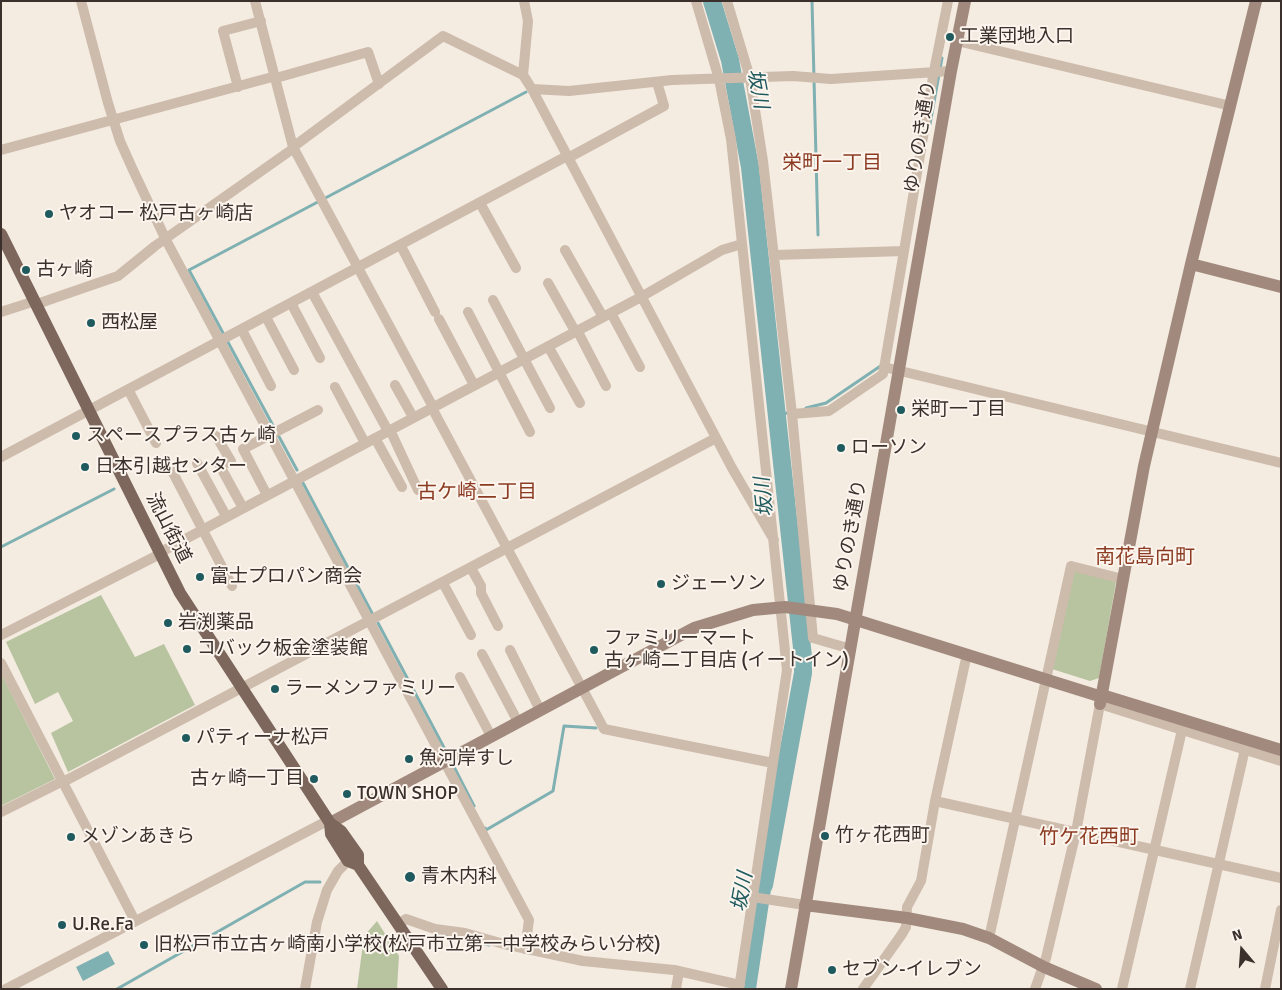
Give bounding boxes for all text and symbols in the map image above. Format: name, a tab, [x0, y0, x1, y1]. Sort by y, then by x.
place label: 工業団地入口	[960, 26, 1074, 48]
marker: 工業団地入口	[944, 31, 956, 43]
water label: 坂川	[741, 67, 773, 111]
street label: ゆりのき通り	[901, 79, 941, 195]
district label: 栄町一丁目	[782, 152, 882, 176]
place label: ヤオコー 松戸古ヶ崎店	[59, 203, 253, 225]
marker: ヤオコー 松戸古ヶ崎店	[43, 208, 55, 220]
place label: 古ヶ崎	[36, 259, 93, 281]
marker: 古ヶ崎	[20, 264, 32, 276]
place label: 西松屋	[101, 312, 158, 334]
marker: 西松屋	[85, 317, 97, 329]
place label: 栄町一丁目	[911, 399, 1006, 421]
marker: 栄町一丁目	[895, 404, 907, 416]
place label: スペースプラス古ヶ崎	[86, 425, 276, 447]
marker: スペースプラス古ヶ崎	[70, 430, 82, 442]
place label: ローソン	[851, 437, 927, 459]
marker: ローソン	[835, 442, 847, 454]
place label: 日本引越センター	[95, 456, 247, 478]
marker: 日本引越センター	[79, 461, 91, 473]
water label: 坂川	[751, 476, 779, 518]
street label: ゆりのき通り	[830, 478, 872, 594]
district label: 古ケ崎二丁目	[417, 481, 537, 505]
street label: 流山街道	[141, 489, 195, 567]
district label: 南花島向町	[1095, 546, 1195, 570]
place label: 富士プロパン商会	[210, 566, 362, 588]
marker: 富士プロパン商会	[194, 571, 206, 583]
place label: ジェーソン	[671, 573, 766, 595]
marker: ジェーソン	[655, 578, 667, 590]
place label: 岩渕薬品	[178, 612, 254, 634]
marker: 岩渕薬品	[162, 617, 174, 629]
place label: ファミリーマート 古ヶ崎二丁目店 (イートイン)	[604, 628, 849, 672]
place label: コバック板金塗装館	[197, 638, 368, 660]
marker: コバック板金塗装館	[181, 643, 193, 655]
marker: ファミリーマート 古ヶ崎二丁目店 (イートイン)	[588, 644, 600, 656]
place label: ラーメンファミリー	[285, 678, 456, 700]
marker: ラーメンファミリー	[269, 683, 281, 695]
place label: パティーナ松戸	[196, 727, 329, 749]
marker: パティーナ松戸	[180, 732, 192, 744]
place label: 魚河岸すし	[419, 748, 514, 770]
marker: 魚河岸すし	[403, 753, 415, 765]
place label: 古ヶ崎一丁目	[190, 768, 304, 790]
marker: 古ヶ崎一丁目	[308, 773, 320, 785]
place label: TOWN SHOP	[357, 783, 458, 805]
marker: TOWN SHOP	[341, 788, 353, 800]
place label: 竹ヶ花西町	[835, 825, 930, 847]
place label: メゾンあきら	[81, 826, 195, 848]
district label: 竹ケ花西町	[1039, 826, 1139, 850]
marker: 竹ヶ花西町	[819, 830, 831, 842]
marker: メゾンあきら	[65, 831, 77, 843]
place label: 青木内科	[421, 866, 497, 888]
marker: 青木内科	[403, 870, 417, 884]
water label: 坂川	[728, 870, 758, 914]
place label: U.Re.Fa	[72, 914, 134, 936]
marker: U.Re.Fa	[56, 919, 68, 931]
north arrow	[1217, 925, 1267, 975]
text: N	[1230, 926, 1244, 945]
place label: 旧松戸市立古ヶ崎南小学校(松戸市立第一中学校みらい分校)	[154, 934, 661, 956]
marker: 旧松戸市立古ヶ崎南小学校(松戸市立第一中学校みらい分校)	[138, 939, 150, 951]
place label: セブン-イレブン	[842, 959, 982, 981]
marker: セブン-イレブン	[826, 964, 838, 976]

